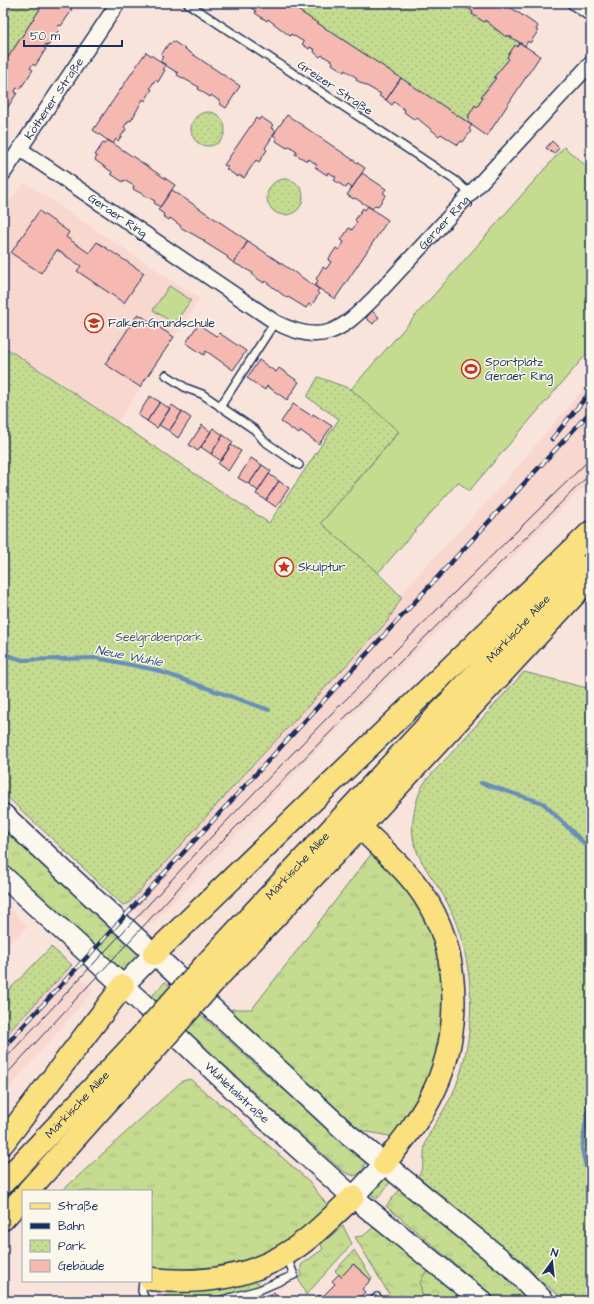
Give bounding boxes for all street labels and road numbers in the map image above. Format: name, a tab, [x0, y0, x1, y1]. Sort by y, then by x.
street label: Köthener Straße	[20, 54, 88, 143]
street label: Greizer Straße	[294, 57, 376, 120]
street label: Geraer Ring	[85, 189, 151, 242]
street label: Geraer Ring	[414, 192, 474, 253]
street label: Märkische Allee	[482, 590, 554, 666]
street label: Märkische Allee	[261, 828, 334, 903]
street label: Wuhletalstraße	[201, 1058, 274, 1128]
street label: Märkische Allee	[41, 1067, 114, 1142]

